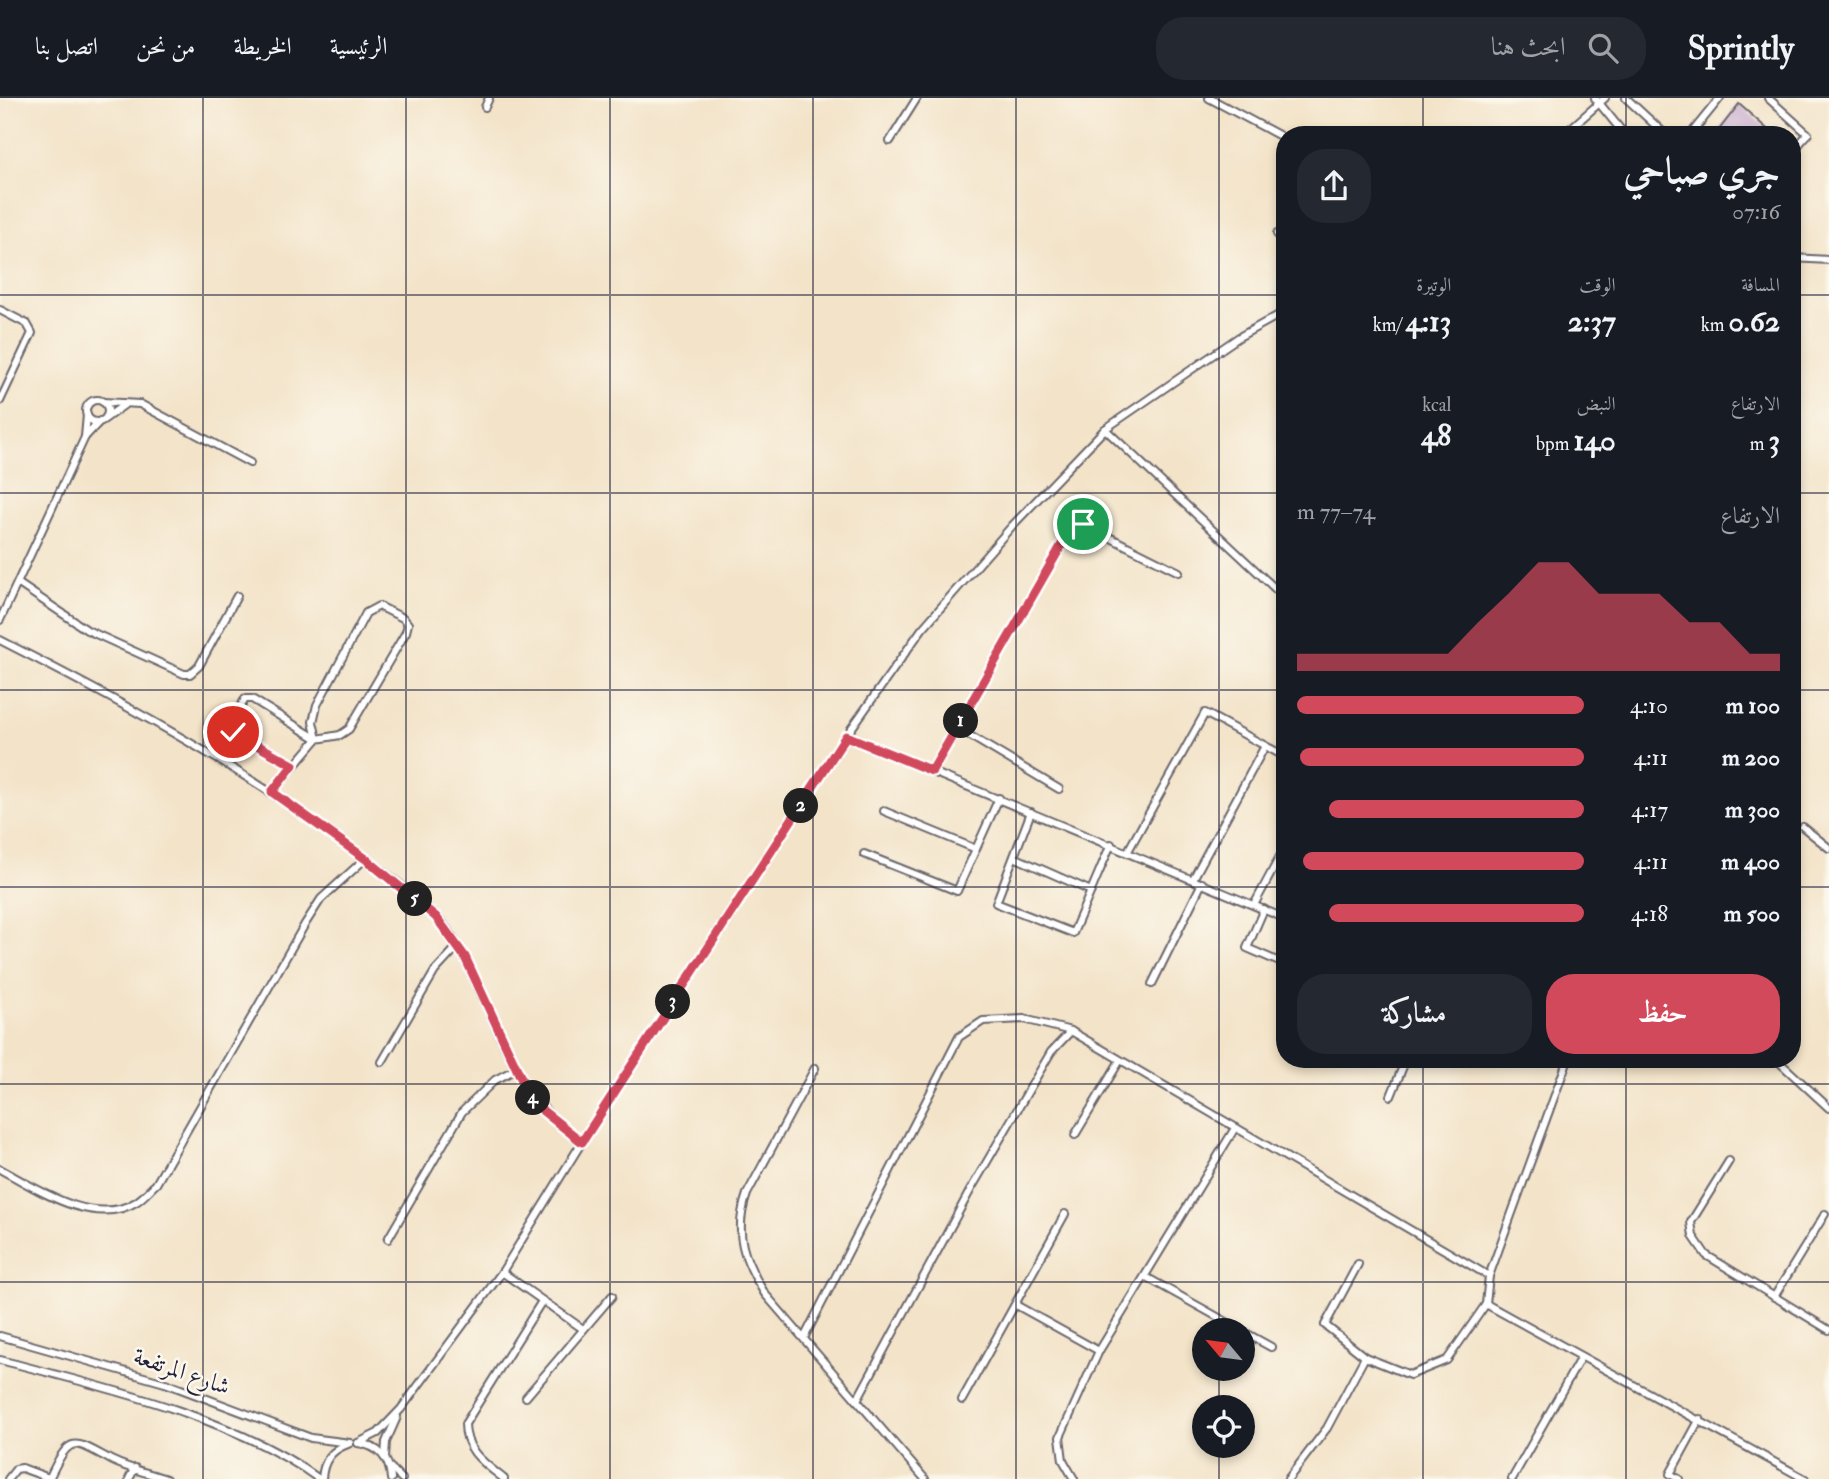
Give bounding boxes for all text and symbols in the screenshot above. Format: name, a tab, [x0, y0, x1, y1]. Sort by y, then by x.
search box	[1156, 17, 1646, 80]
text: Sprintly	[1688, 28, 1794, 69]
icon: search	[1584, 29, 1622, 67]
text: اتصل بنا	[35, 31, 98, 62]
text: من نحن	[136, 31, 195, 62]
text: الخريطة	[233, 31, 292, 62]
text: الرئيسية	[330, 31, 387, 62]
text: ابحث هنا	[1491, 31, 1566, 63]
text: جري صباحي	[1624, 147, 1780, 195]
button: share	[1297, 149, 1371, 223]
text: 07:16	[1732, 197, 1780, 226]
text: الوتيرة	[1416, 273, 1451, 297]
text: الوقت	[1579, 273, 1616, 297]
text: المسافة	[1741, 273, 1780, 297]
text: 4:13	[1406, 303, 1451, 340]
text: 2:37	[1568, 303, 1616, 340]
text: 0.62	[1728, 303, 1780, 340]
text: /km	[1373, 313, 1406, 337]
text: km	[1701, 313, 1728, 337]
text: النبض	[1577, 392, 1616, 416]
text: الارتفاع	[1731, 392, 1780, 416]
text: kcal	[1422, 393, 1451, 417]
text: 48	[1421, 417, 1451, 454]
text: 140	[1573, 422, 1616, 459]
text: 3	[1768, 422, 1780, 459]
text: bpm	[1536, 432, 1573, 456]
text: m	[1750, 432, 1768, 456]
pin	[1053, 494, 1113, 554]
text: 74–77 m	[1297, 497, 1375, 526]
text: الارتفاع	[1720, 501, 1780, 530]
icon: arrive	[1064, 505, 1102, 543]
text: 4:10	[1630, 691, 1668, 720]
text: 100 m	[1726, 691, 1780, 720]
pin	[203, 702, 263, 762]
pin: 1	[944, 704, 978, 738]
text: 1	[957, 708, 964, 732]
icon: check	[214, 713, 252, 751]
text: 4:11	[1633, 743, 1668, 772]
text: 200 m	[1722, 743, 1780, 772]
pin: 2	[784, 788, 818, 824]
text: 2	[796, 793, 805, 817]
text: 4:17	[1631, 795, 1668, 824]
text: 300 m	[1725, 795, 1780, 824]
text: 4:11	[1633, 847, 1668, 876]
text: 400 m	[1721, 847, 1780, 876]
pin: 5	[398, 882, 432, 916]
text: 5	[410, 886, 419, 910]
text: 4:18	[1631, 899, 1668, 928]
text: 500 m	[1724, 899, 1780, 928]
button: مشاركة	[1297, 974, 1532, 1054]
button: حفظ	[1546, 974, 1780, 1054]
pin: 3	[656, 984, 690, 1020]
text: 3	[669, 989, 676, 1013]
pin: 4	[516, 1080, 550, 1116]
text: 4	[527, 1085, 538, 1109]
north arrow	[1192, 1318, 1255, 1381]
map controls	[1192, 1318, 1255, 1458]
street label: شارع المرتفعة	[128, 1341, 234, 1406]
button: locate	[1192, 1395, 1255, 1458]

